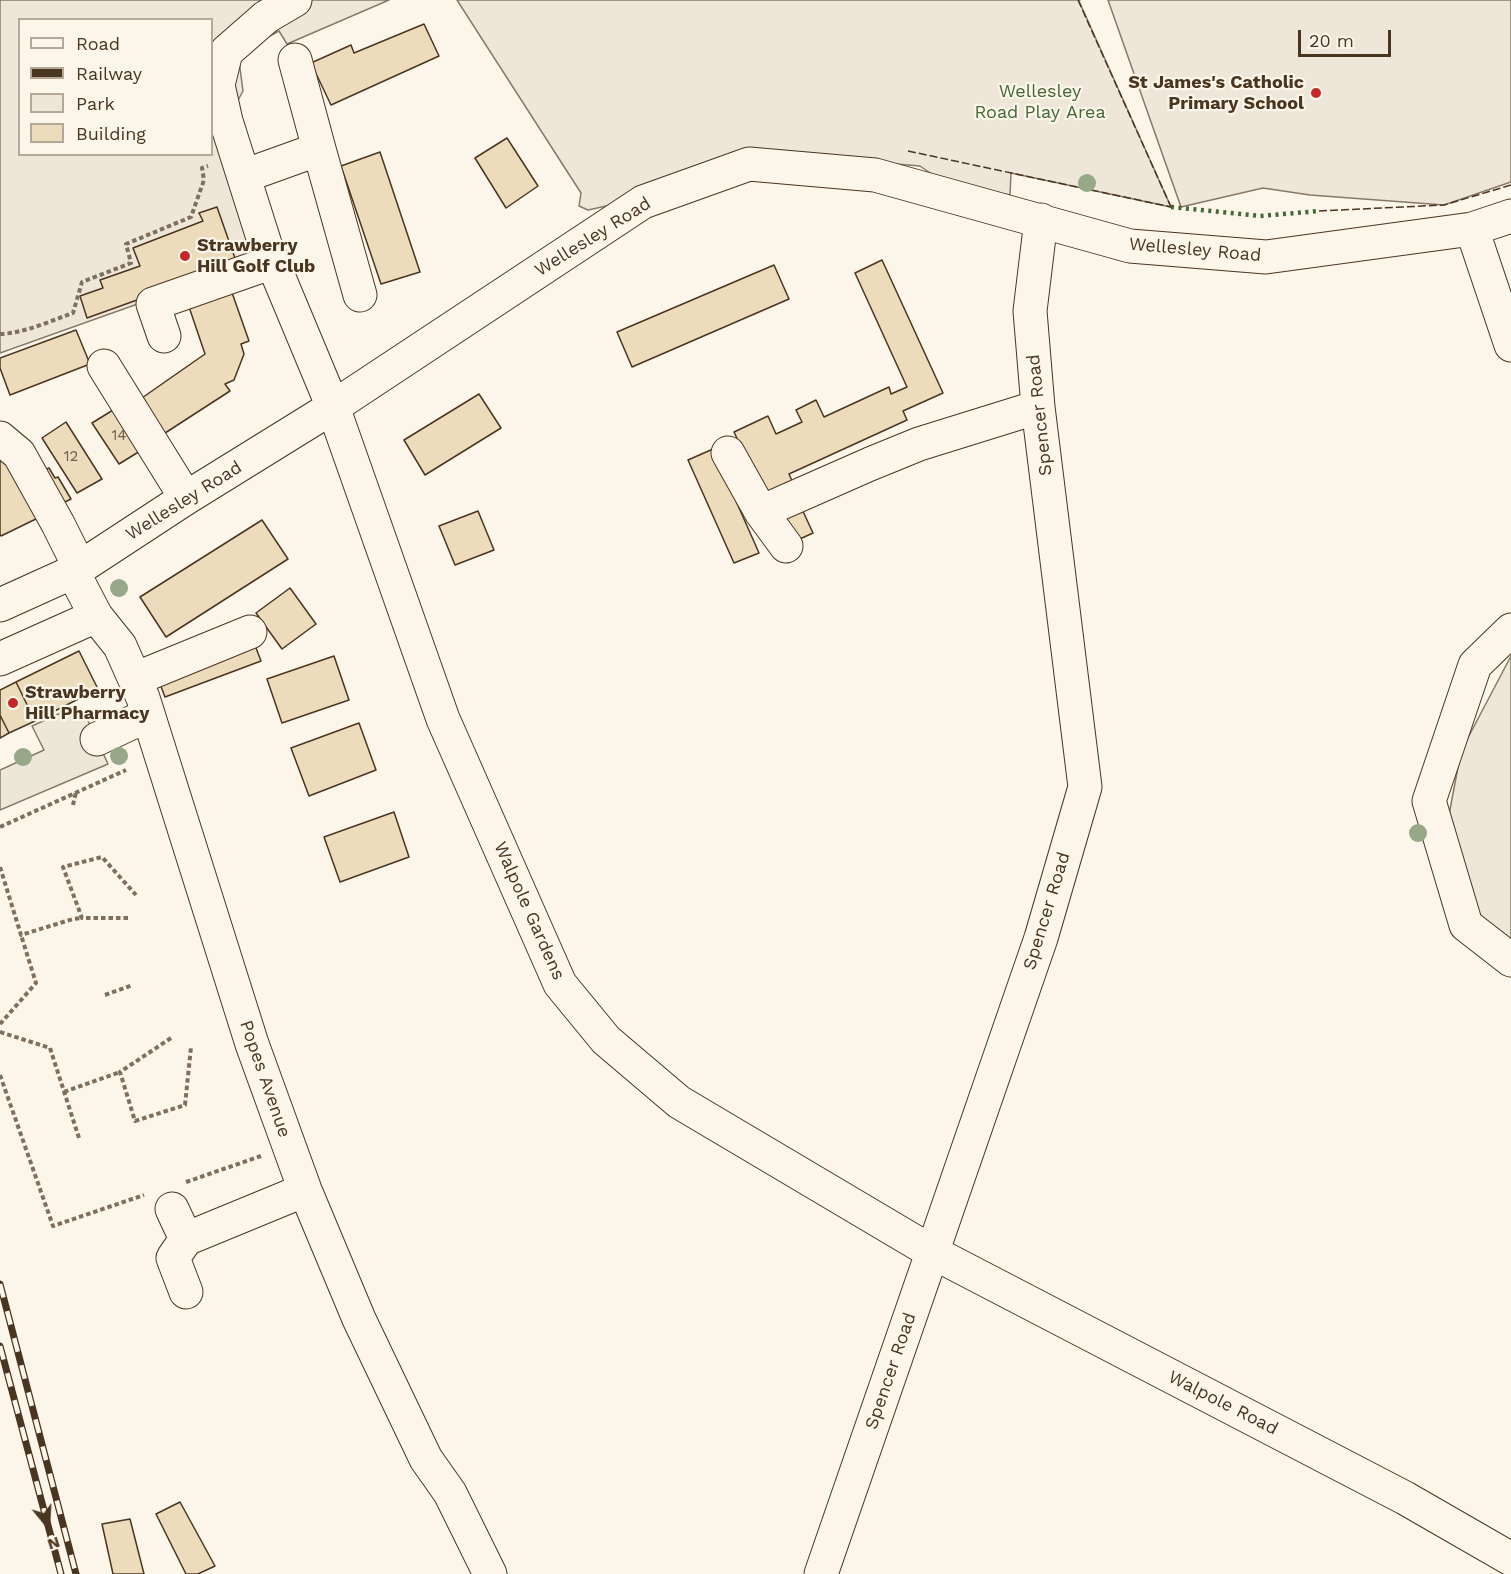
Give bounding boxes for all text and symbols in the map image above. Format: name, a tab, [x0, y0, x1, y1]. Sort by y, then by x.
legend	[18, 18, 213, 156]
scale bar	[1301, 18, 1394, 56]
text: 20 m	[1309, 30, 1354, 51]
text: Road	[76, 33, 120, 54]
text: Railway	[76, 63, 142, 84]
place label: St James's Catholic Primary School	[1128, 72, 1304, 115]
park label: Wellesley Road Play Area	[974, 81, 1106, 124]
marker: St James's Catholic Primary School	[1309, 86, 1323, 100]
text: Park	[76, 93, 115, 114]
text: Building	[76, 123, 146, 144]
street label: Wellesley Road	[531, 193, 655, 281]
street label: Wellesley Road	[1128, 233, 1262, 267]
place label: Strawberry Hill Golf Club	[197, 235, 315, 278]
marker: Strawberry Hill Golf Club	[178, 249, 192, 263]
street label: Spencer Road	[1023, 353, 1057, 477]
house number: 14	[111, 427, 127, 445]
house number: 12	[64, 448, 78, 466]
street label: Wellesley Road	[122, 457, 246, 545]
place label: Strawberry Hill Pharmacy	[25, 682, 149, 724]
marker: Strawberry Hill Pharmacy	[6, 696, 20, 710]
street label: Walpole Gardens	[489, 839, 569, 983]
street label: Spencer Road	[1019, 849, 1075, 973]
street label: Popes Avenue	[235, 1018, 295, 1140]
street label: Spencer Road	[861, 1310, 921, 1432]
street label: Walpole Road	[1164, 1366, 1282, 1440]
north arrow	[18, 1496, 78, 1556]
text: N	[45, 1533, 62, 1554]

